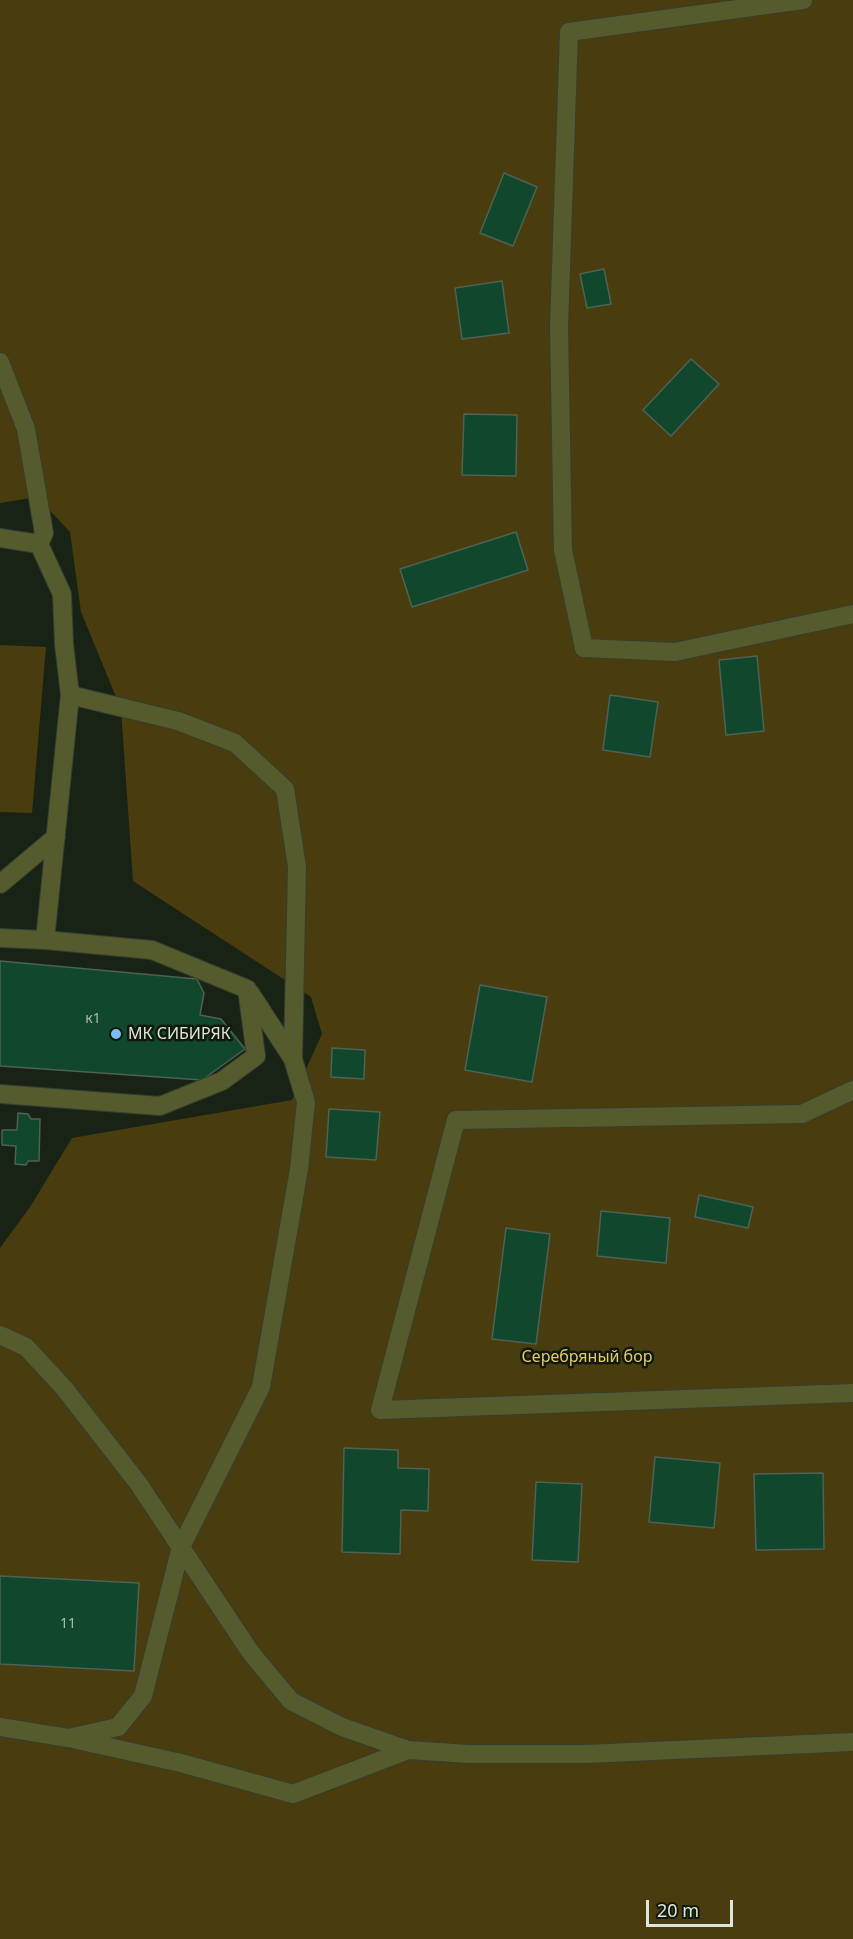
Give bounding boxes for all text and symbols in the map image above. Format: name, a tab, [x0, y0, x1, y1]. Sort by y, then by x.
house number: к1	[85, 1011, 101, 1027]
place label: МК СИБИРЯК	[128, 1024, 231, 1044]
marker: МК СИБИРЯК	[109, 1027, 123, 1041]
park label: Серебряный бор	[522, 1347, 652, 1367]
house number: 11	[60, 1616, 76, 1632]
scale bar	[649, 1888, 736, 1926]
text: 20 m	[657, 1898, 699, 1922]

